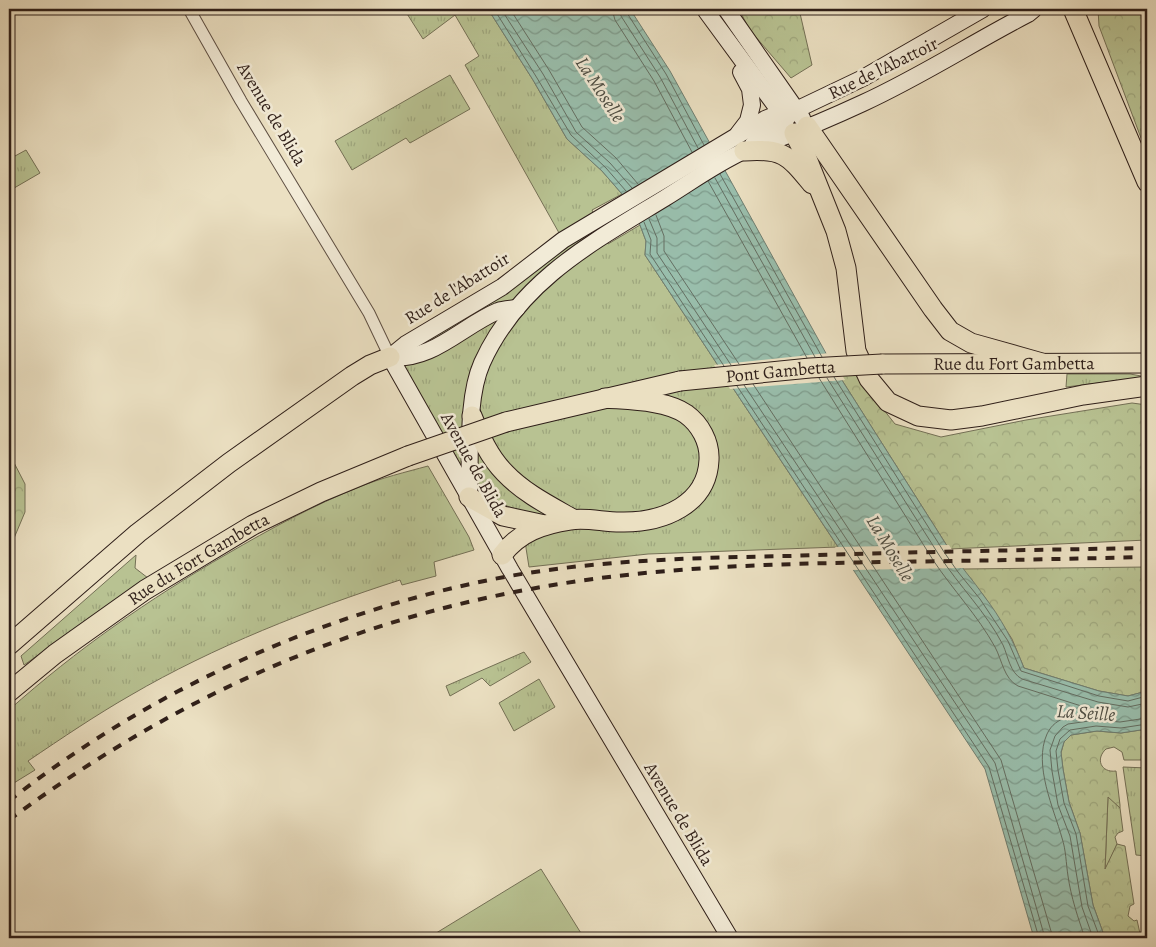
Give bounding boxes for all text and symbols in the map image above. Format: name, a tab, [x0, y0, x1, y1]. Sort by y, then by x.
street label: Rue de l'Abattoir	[824, 31, 942, 105]
water label: La Moselle	[569, 52, 631, 128]
street label: Avenue de Blida	[231, 57, 313, 171]
street label: Rue de l'Abattoir	[400, 246, 514, 330]
street label: Rue du Fort Gambetta	[933, 351, 1095, 376]
street label: Pont Gambetta	[724, 355, 837, 388]
street label: Avenue de Blida	[435, 407, 513, 522]
street label: Rue du Fort Gambetta	[123, 507, 274, 611]
water label: La Moselle	[860, 510, 920, 587]
water label: La Seille	[1056, 698, 1116, 728]
street label: Avenue de Blida	[638, 757, 720, 871]

